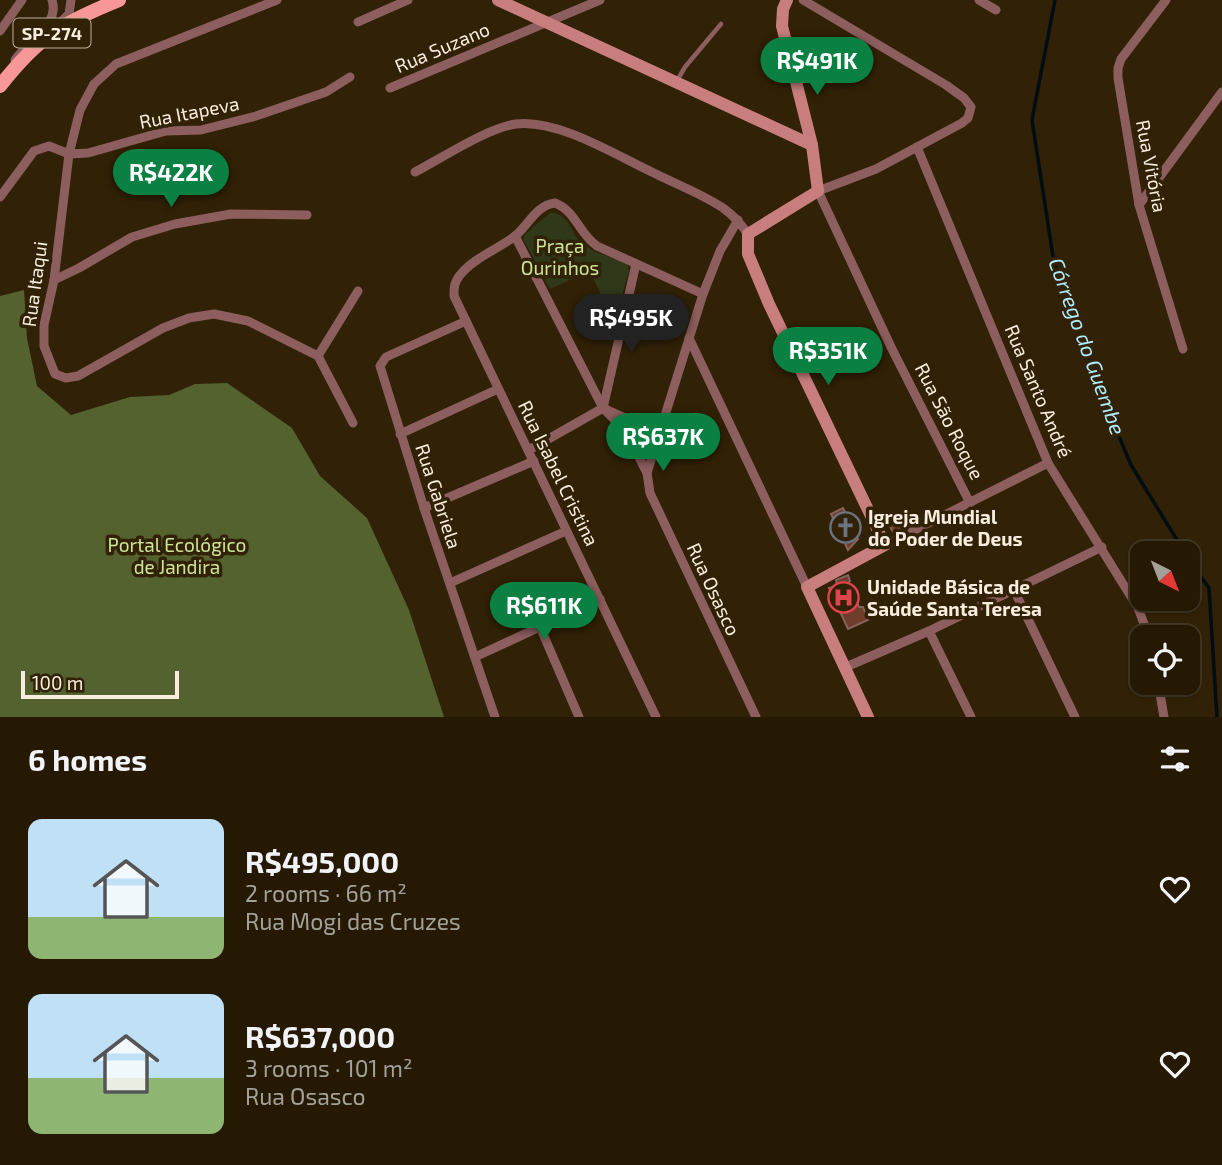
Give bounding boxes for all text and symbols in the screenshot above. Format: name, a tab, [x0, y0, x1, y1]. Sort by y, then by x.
street label: Rua Suzano	[391, 17, 493, 77]
road number: SP-274	[14, 18, 90, 48]
pin: R$491K	[760, 38, 874, 97]
text: R$491K	[777, 46, 857, 74]
street label: Rua Itapeva	[137, 91, 241, 133]
street label: Rua Vitória	[1132, 118, 1172, 214]
pin: R$422K	[114, 150, 228, 209]
text: R$422K	[129, 158, 213, 186]
park label: Praça Ourinhos	[521, 234, 599, 279]
street label: Rua Itaqui	[17, 240, 51, 328]
water label: Córrego do Guembe	[1044, 254, 1132, 438]
pin: R$495K	[574, 294, 688, 354]
text: R$495K	[589, 303, 673, 331]
street label: Rua Santo André	[1001, 321, 1077, 461]
pin: R$351K	[771, 328, 885, 387]
text: R$351K	[789, 336, 867, 364]
street label: Rua São Roque	[911, 359, 989, 483]
street label: Rua Isabel Cristina	[514, 397, 604, 549]
pin: R$637K	[606, 414, 720, 473]
text: R$637K	[622, 422, 704, 450]
street label: Rua Gabriela	[411, 441, 467, 551]
place label: Igreja Mundial do Poder de Deus	[868, 505, 1023, 550]
church icon: Igreja Mundial do Poder de Deus	[828, 510, 862, 544]
park label: Portal Ecológico de Jandira	[108, 533, 246, 578]
street label: Rua Osasco	[683, 539, 745, 639]
north arrow	[1130, 541, 1200, 611]
map controls	[1130, 541, 1200, 695]
place label: Unidade Básica de Saúde Santa Teresa	[867, 575, 1042, 620]
hospital icon: Unidade Básica de Saúde Santa Teresa	[827, 580, 861, 614]
pin: R$611K	[487, 582, 601, 642]
text: R$611K	[506, 591, 582, 619]
button: locate	[1130, 625, 1200, 695]
scale bar	[21, 668, 178, 700]
text: 100 m	[32, 671, 83, 694]
icon: filters	[1156, 740, 1194, 778]
text: 6 homes	[28, 741, 147, 777]
text: R$495,000	[245, 843, 399, 879]
icon: home	[84, 847, 168, 931]
icon: heart	[1156, 870, 1194, 908]
text: 2 rooms · 66 m²	[245, 879, 407, 907]
text: Rua Mogi das Cruzes	[245, 907, 461, 935]
text: R$637,000	[245, 1018, 395, 1054]
icon: home	[84, 1022, 168, 1106]
icon: heart	[1156, 1045, 1194, 1083]
text: 3 rooms · 101 m²	[245, 1054, 412, 1082]
text: Rua Osasco	[245, 1082, 366, 1110]

